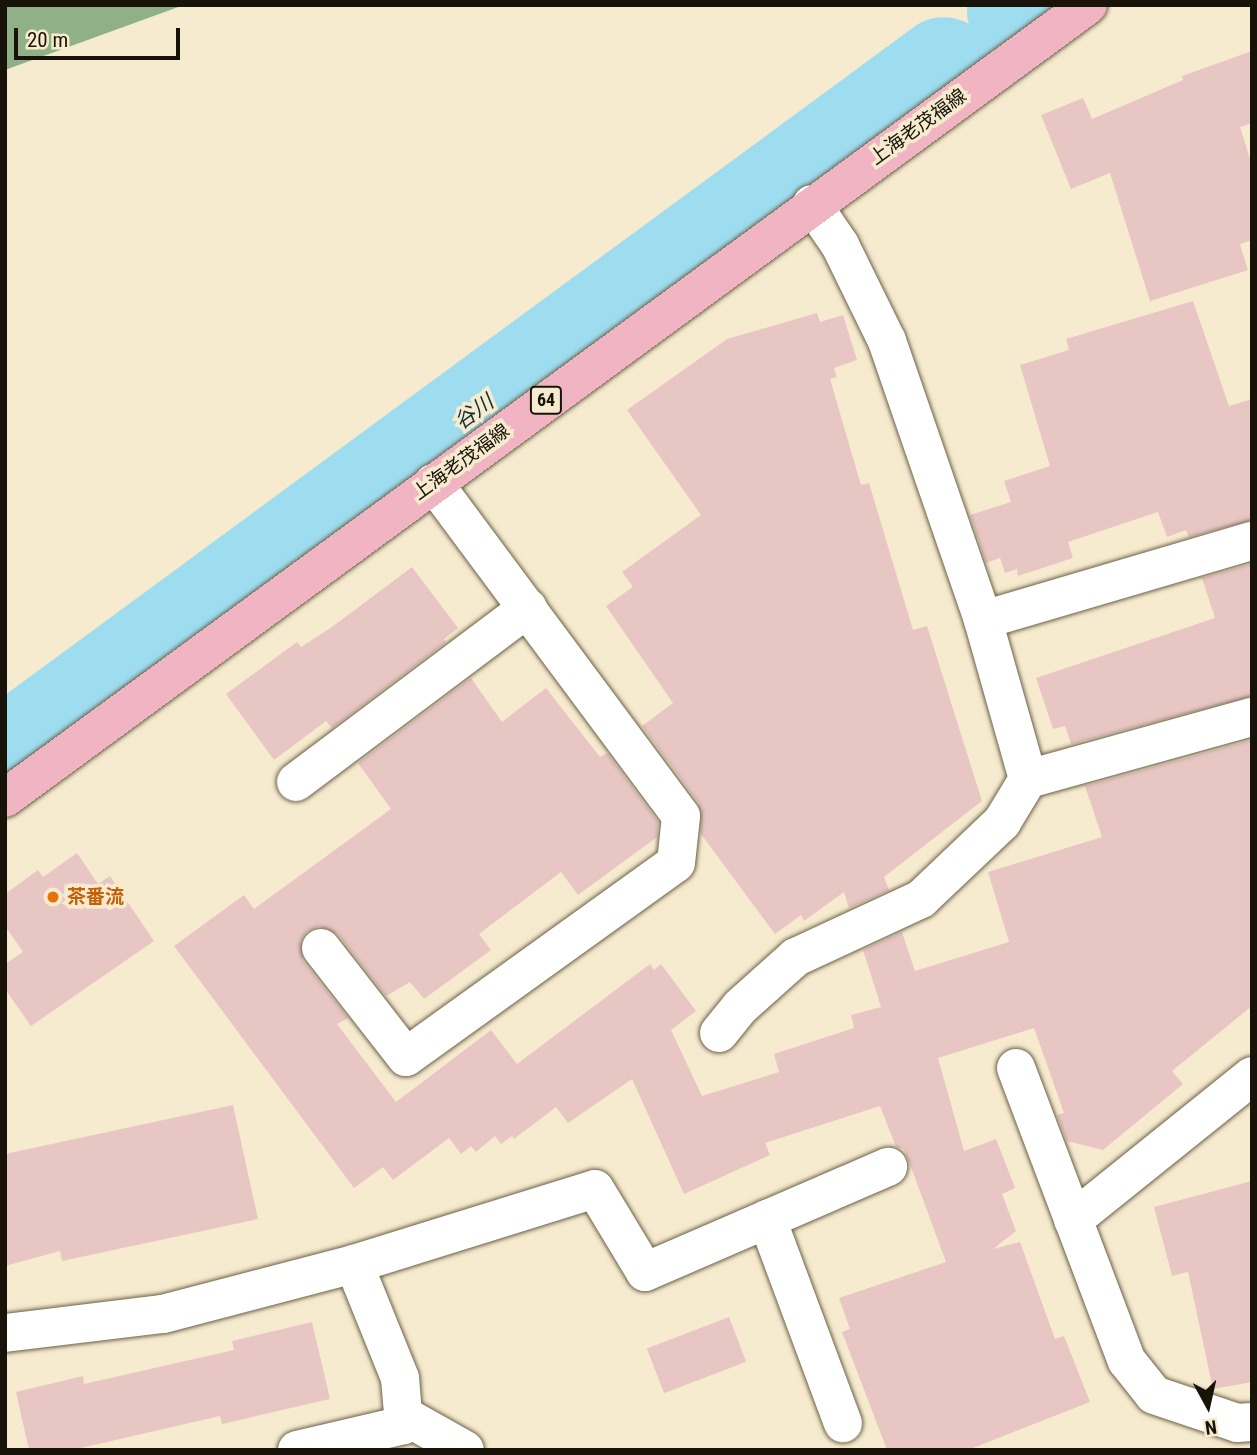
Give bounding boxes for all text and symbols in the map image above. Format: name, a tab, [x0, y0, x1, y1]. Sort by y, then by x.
scale bar	[18, 14, 184, 58]
text: 20 m	[27, 28, 68, 52]
street label: 上海老茂福線	[865, 84, 971, 170]
road number: 64	[528, 386, 564, 414]
water label: 谷川	[450, 389, 498, 435]
street label: 上海老茂福線	[408, 419, 514, 505]
place label: 茶番流	[67, 886, 124, 908]
marker: 茶番流	[45, 889, 61, 905]
north arrow	[1173, 1371, 1243, 1441]
text: N	[1204, 1415, 1218, 1439]

